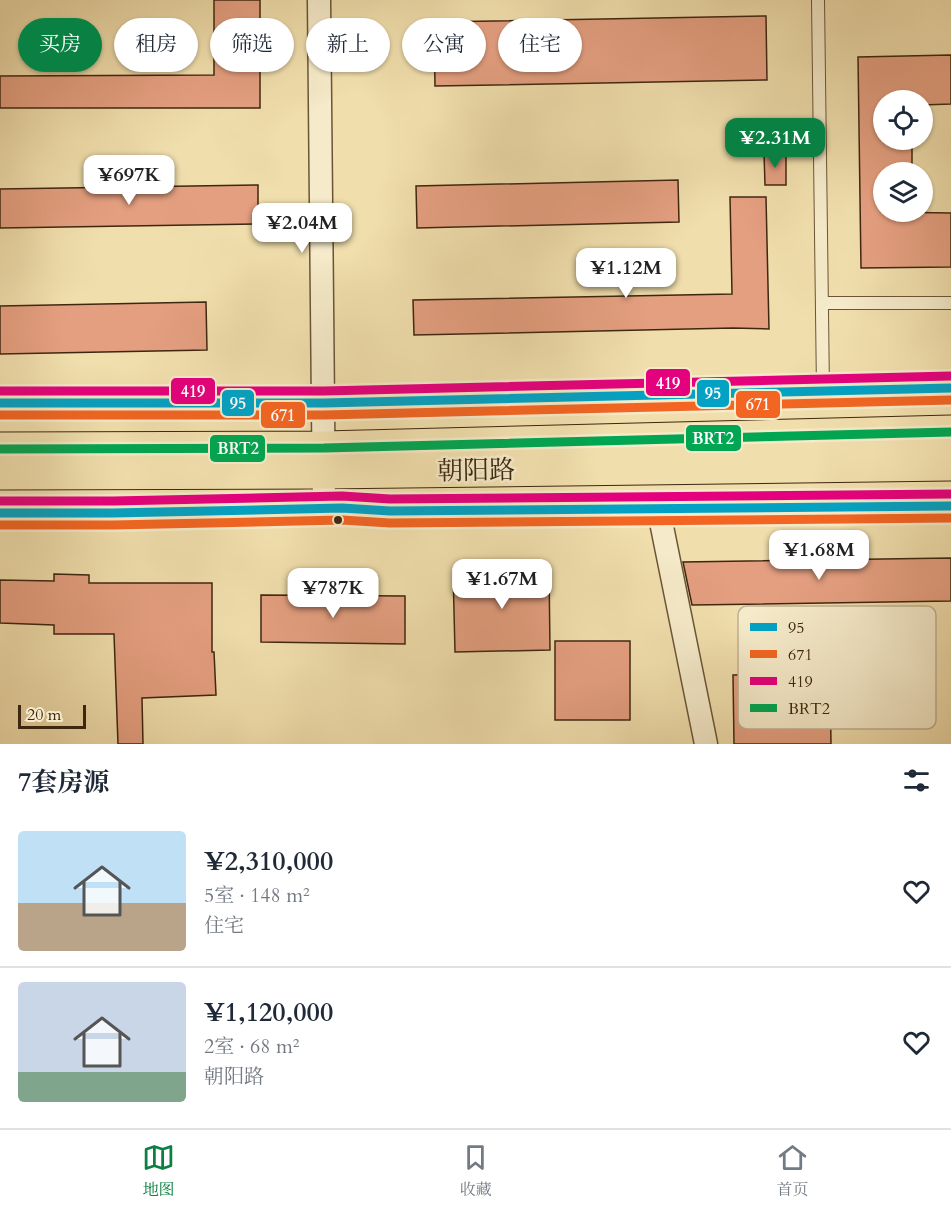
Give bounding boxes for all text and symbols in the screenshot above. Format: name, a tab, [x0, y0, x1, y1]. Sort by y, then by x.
chip: 买房	[18, 18, 102, 72]
chip: 租房	[114, 18, 198, 72]
chip: 筛选	[210, 18, 294, 72]
chip: 新上	[306, 18, 390, 72]
chip: 公寓	[402, 18, 486, 72]
chip: 住宅	[498, 18, 582, 72]
map controls	[873, 90, 933, 222]
button: locate	[873, 90, 933, 150]
pin: ¥2.31M	[726, 118, 824, 169]
text: ¥2.31M	[739, 124, 811, 151]
pin: ¥697K	[87, 155, 171, 206]
text: ¥697K	[98, 161, 160, 188]
button: layers	[873, 162, 933, 222]
pin: ¥2.04M	[253, 203, 351, 254]
text: ¥2.04M	[266, 209, 338, 236]
pin: ¥1.12M	[577, 248, 675, 299]
text: ¥1.12M	[590, 254, 662, 281]
line badge: 419	[645, 368, 691, 397]
text: 419	[656, 373, 680, 395]
line badge: 419	[170, 377, 216, 405]
line badge: 95	[696, 379, 730, 408]
text: 419	[181, 381, 205, 403]
text: 95	[705, 383, 721, 405]
line badge: 95	[221, 389, 255, 417]
line badge: 671	[735, 390, 781, 419]
text: 95	[230, 393, 246, 415]
text: 671	[746, 394, 770, 416]
line badge: 671	[260, 401, 306, 429]
text: 671	[271, 405, 295, 427]
line badge: BRT2	[685, 424, 742, 452]
text: BRT2	[692, 428, 734, 450]
line badge: BRT2	[209, 434, 266, 463]
text: BRT2	[217, 438, 259, 460]
street label: 朝阳路	[437, 452, 515, 489]
unlabelled marker	[332, 514, 344, 526]
pin: ¥1.68M	[770, 530, 868, 581]
text: ¥1.68M	[783, 536, 855, 563]
pin: ¥1.67M	[453, 559, 551, 610]
text: ¥1.67M	[466, 565, 538, 592]
pin: ¥787K	[291, 568, 375, 619]
text: ¥787K	[302, 574, 364, 601]
legend	[738, 606, 936, 729]
text: 95	[788, 617, 804, 639]
text: 671	[788, 644, 813, 666]
text: 419	[788, 671, 813, 693]
text: BRT2	[788, 698, 830, 720]
scale bar	[18, 702, 86, 730]
text: 20 m	[27, 704, 61, 726]
icon: filters	[900, 764, 933, 797]
text: 7套房源	[18, 765, 109, 800]
text: ¥2,310,000	[204, 844, 333, 879]
icon: home	[66, 855, 138, 927]
icon: heart	[900, 875, 933, 908]
text: 5室 · 148 m²	[204, 882, 310, 909]
text: 住宅	[204, 912, 244, 939]
text: ¥1,120,000	[204, 995, 333, 1030]
icon: home	[66, 1006, 138, 1078]
icon: heart	[900, 1026, 933, 1059]
text: 2室 · 68 m²	[204, 1033, 300, 1060]
text: 朝阳路	[204, 1063, 264, 1090]
tab: 地图	[142, 1141, 175, 1201]
tab: 收藏	[459, 1141, 492, 1201]
tab: 首页	[776, 1141, 809, 1201]

